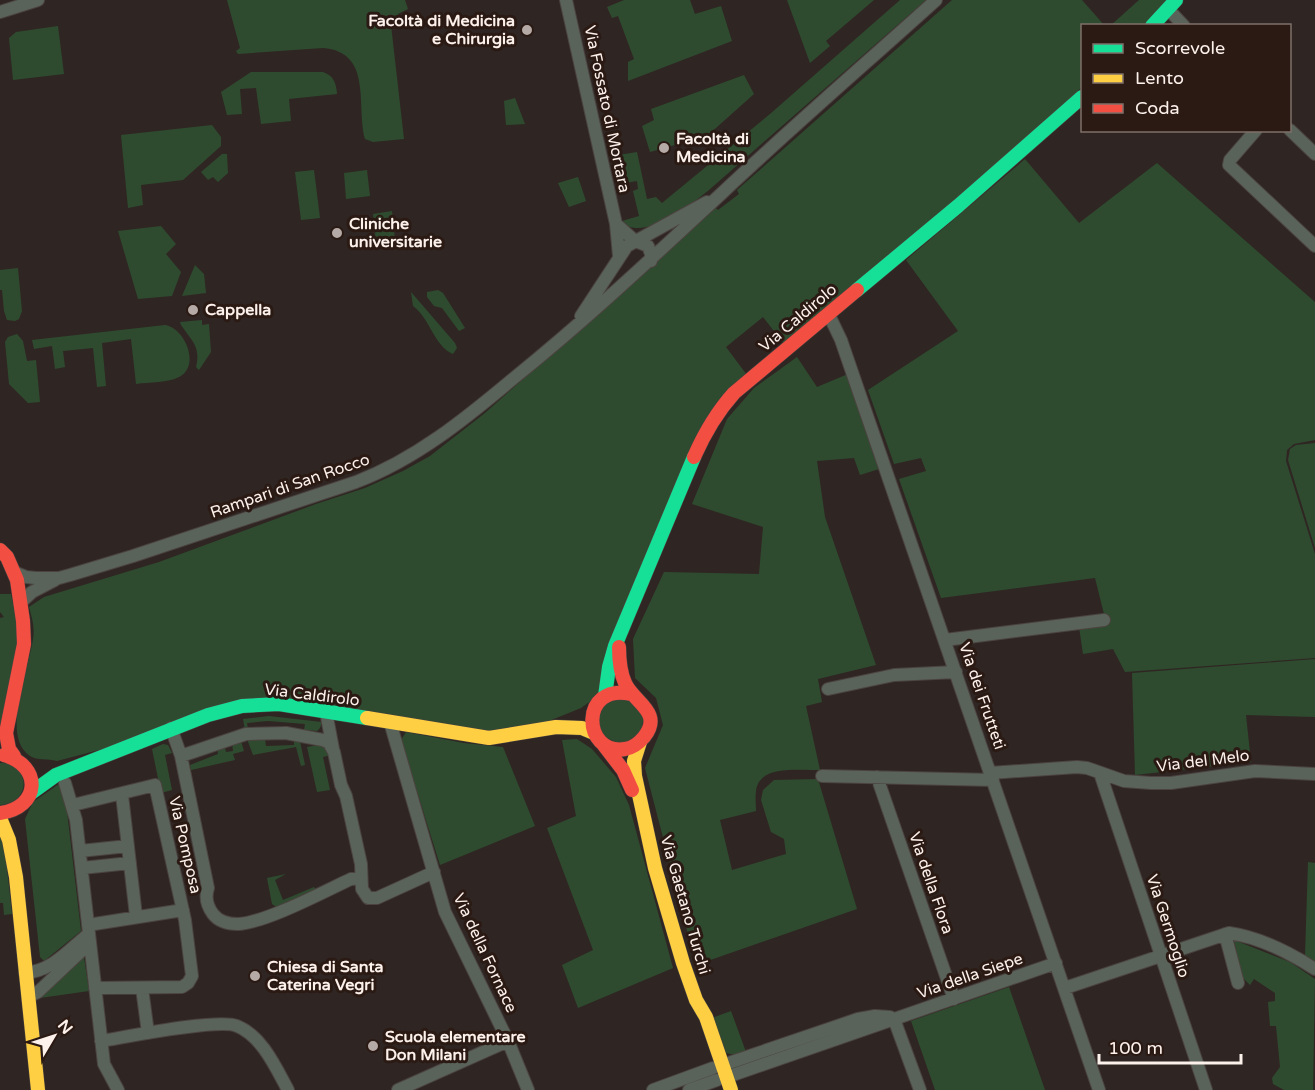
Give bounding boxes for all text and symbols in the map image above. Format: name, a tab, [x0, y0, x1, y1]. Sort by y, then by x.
place label: Facoltà di Medicina e Chirurgia	[368, 11, 515, 49]
marker: Facoltà di Medicina e Chirurgia	[520, 23, 534, 37]
street label: Via Fossato di Mortara	[579, 24, 635, 194]
legend	[1081, 24, 1291, 132]
text: Scorrevole	[1135, 37, 1225, 59]
text: Lento	[1135, 67, 1184, 89]
text: Coda	[1135, 97, 1180, 119]
place label: Facoltà di Medicina	[676, 129, 749, 167]
marker: Facoltà di Medicina	[657, 141, 671, 155]
place label: Cliniche universitarie	[349, 214, 442, 252]
marker: Cliniche universitarie	[330, 226, 344, 240]
street label: Via Caldirolo	[755, 280, 841, 356]
place label: Cappella	[205, 300, 271, 320]
marker: Cappella	[186, 303, 200, 317]
street label: Rampari di San Rocco	[208, 449, 372, 523]
street label: Via dei Frutteti	[954, 640, 1010, 752]
street label: Via Caldirolo	[263, 679, 361, 711]
street label: Via del Melo	[1155, 745, 1251, 777]
street label: Via Pomposa	[164, 794, 206, 896]
street label: Via della Flora	[904, 829, 958, 937]
street label: Via Gaetano Turchi	[656, 833, 714, 977]
street label: Via Germoglio	[1142, 872, 1194, 980]
street label: Via della Fornace	[449, 890, 521, 1016]
street label: Via della Siepe	[915, 949, 1025, 1003]
place label: Chiesa di Santa Caterina Vegri	[267, 957, 383, 995]
marker: Chiesa di Santa Caterina Vegri	[248, 969, 262, 983]
north arrow	[24, 1006, 84, 1066]
text: N	[53, 1016, 77, 1038]
place label: Scuola elementare Don Milani	[385, 1027, 525, 1065]
scale bar	[1099, 1027, 1242, 1065]
text: 100 m	[1108, 1037, 1163, 1059]
marker: Scuola elementare Don Milani	[366, 1039, 380, 1053]

